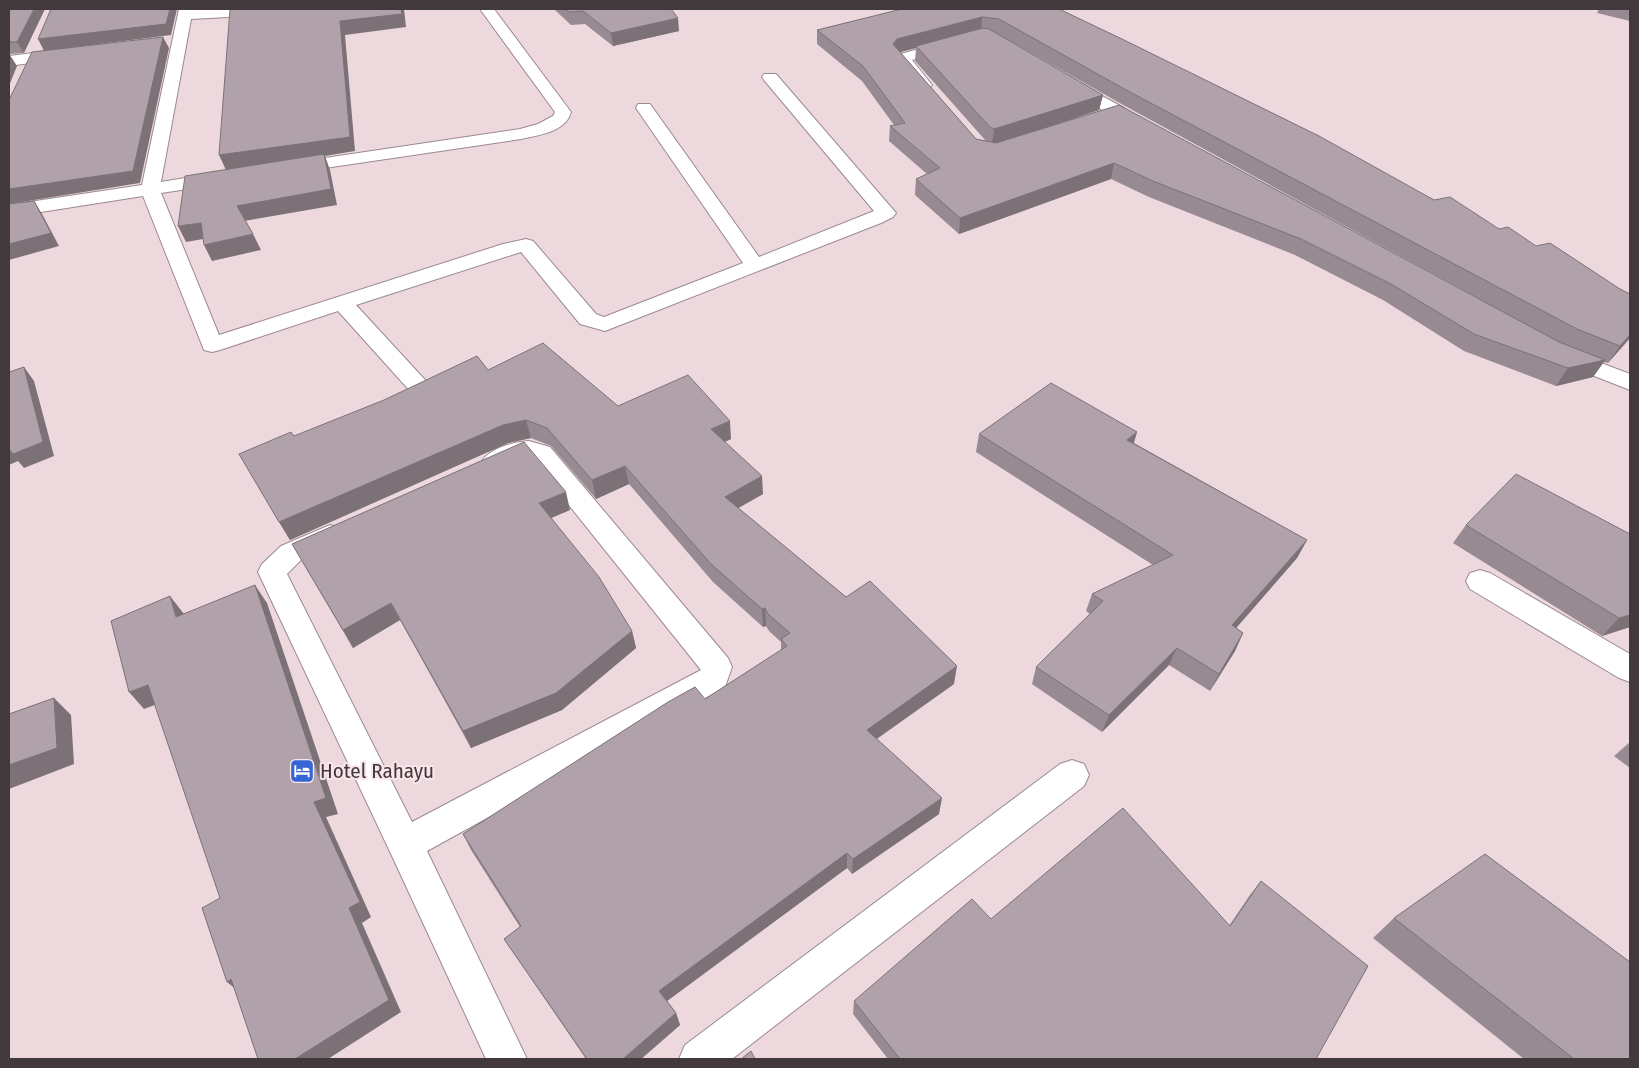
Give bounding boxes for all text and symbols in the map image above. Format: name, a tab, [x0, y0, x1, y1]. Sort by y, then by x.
hotel icon: Hotel Rahayu	[289, 758, 315, 784]
place label: Hotel Rahayu	[320, 758, 434, 784]

